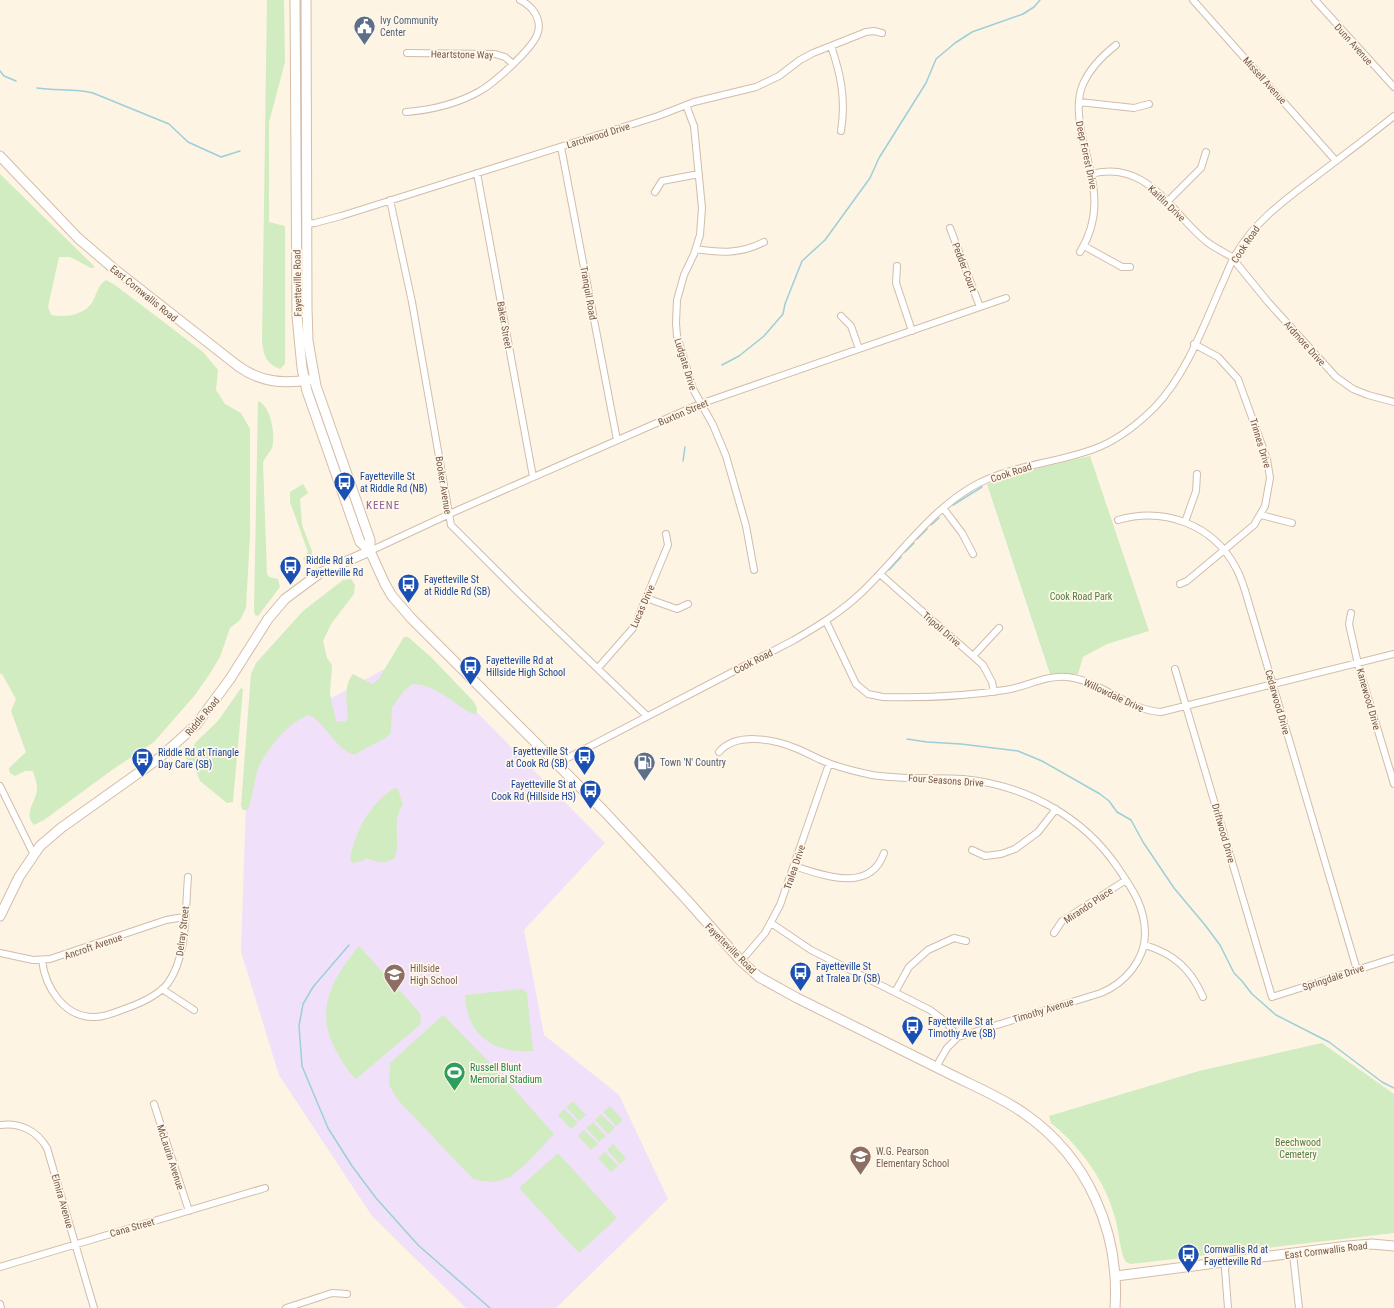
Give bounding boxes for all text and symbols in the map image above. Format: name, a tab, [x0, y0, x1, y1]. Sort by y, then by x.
public building icon: Ivy Community Center	[352, 13, 378, 46]
place label: Ivy Community Center	[380, 15, 438, 38]
street label: Dunn Avenue	[1332, 22, 1375, 67]
street label: Heartstone Way	[431, 48, 493, 61]
street label: Missell Avenue	[1241, 55, 1289, 106]
street label: Deep Forest Drive	[1074, 120, 1099, 191]
street label: Larchwood Drive	[565, 121, 631, 150]
street label: Kaitlin Drive	[1146, 183, 1188, 224]
street label: Cook Road	[1229, 224, 1262, 265]
street label: Pedder Court	[950, 241, 979, 293]
street label: Fayetteville Road	[291, 249, 304, 317]
street label: East Cornwallis Road	[108, 263, 180, 324]
street label: Tranquil Road	[578, 265, 599, 321]
street label: Baker Street	[495, 300, 514, 350]
street label: Ardmore Drive	[1282, 319, 1328, 368]
street label: Ludgate Drive	[672, 337, 699, 392]
street label: Buxton Street	[657, 397, 710, 428]
street label: Trinnes Drive	[1248, 417, 1273, 470]
street label: Booker Avenue	[433, 455, 454, 515]
street label: Cook Road	[989, 461, 1033, 484]
bus stop icon: Fayetteville St at Riddle Rd (NB)	[331, 469, 357, 502]
place label: Fayetteville St at Riddle Rd (NB)	[360, 471, 427, 495]
district label: KEENE	[366, 499, 400, 512]
bus stop icon: Riddle Rd at Fayetteville Rd	[277, 553, 303, 586]
place label: Riddle Rd at Fayetteville Rd	[306, 555, 363, 578]
bus stop icon: Fayetteville St at Riddle Rd (SB)	[395, 572, 421, 605]
place label: Fayetteville St at Riddle Rd (SB)	[424, 574, 490, 598]
street label: Lucas Drive	[628, 583, 657, 629]
park label: Cook Road Park	[1050, 591, 1113, 602]
street label: Tripoli Drive	[920, 610, 963, 649]
street label: Cook Road	[732, 647, 775, 676]
bus stop icon: Fayetteville Rd at Hillside High School	[457, 653, 483, 686]
place label: Fayetteville Rd at Hillside High School	[486, 655, 565, 678]
street label: Kanewood Drive	[1354, 667, 1383, 731]
street label: Cedarwood Drive	[1263, 668, 1292, 736]
street label: Willowdale Drive	[1082, 677, 1146, 714]
street label: Riddle Road	[183, 695, 222, 738]
bus stop icon: Fayetteville St at Cook Rd (SB)	[571, 744, 597, 777]
bus stop icon: Riddle Rd at Triangle Day Care (SB)	[130, 745, 156, 778]
place label: Fayetteville St at Cook Rd (SB)	[506, 746, 568, 770]
place label: Riddle Rd at Triangle Day Care (SB)	[158, 747, 239, 771]
fuel station icon: Town 'N' Country	[632, 749, 658, 782]
place label: Town 'N' Country	[660, 757, 726, 768]
street label: Four Seasons Drive	[908, 772, 984, 789]
bus stop icon: Fayetteville St at Cook Rd (Hillside HS)	[578, 777, 604, 810]
place label: Fayetteville St at Cook Rd (Hillside HS)	[491, 779, 576, 803]
street label: Driftwood Drive	[1210, 802, 1237, 864]
street label: Tralea Drive	[782, 843, 807, 891]
street label: Mirando Place	[1062, 885, 1115, 926]
street label: Delray Street	[174, 905, 191, 957]
street label: Fayetteville Road	[703, 921, 758, 976]
street label: Ancroft Avenue	[63, 931, 124, 962]
bus stop icon: Fayetteville St at Tralea Dr (SB)	[787, 959, 813, 992]
school or university icon: Hillside High School	[382, 961, 408, 994]
place label: Fayetteville St at Tralea Dr (SB)	[816, 961, 880, 985]
street label: Springdale Drive	[1301, 962, 1366, 993]
place label: Hillside High School	[410, 963, 458, 986]
street label: Timothy Avenue	[1011, 996, 1075, 1025]
bus stop icon: Fayetteville St at Timothy Ave (SB)	[900, 1014, 926, 1047]
place label: Fayetteville St at Timothy Ave (SB)	[928, 1016, 996, 1040]
sports icon: Russell Blunt Memorial Stadium	[442, 1060, 468, 1093]
place label: Russell Blunt Memorial Stadium	[470, 1062, 542, 1085]
street label: McLaurin Avenue	[155, 1123, 186, 1191]
park label: Beechwood Cemetery	[1275, 1137, 1321, 1160]
school or university icon: W.G. Pearson Elementary School	[847, 1144, 873, 1177]
place label: W.G. Pearson Elementary School	[876, 1146, 949, 1169]
street label: Elmira Avenue	[50, 1173, 76, 1230]
street label: Cana Street	[109, 1216, 156, 1239]
street label: East Cornwallis Road	[1284, 1240, 1368, 1261]
bus stop icon: Cornwallis Rd at Fayetteville Rd	[1176, 1242, 1202, 1275]
place label: Cornwallis Rd at Fayetteville Rd	[1204, 1244, 1268, 1267]

